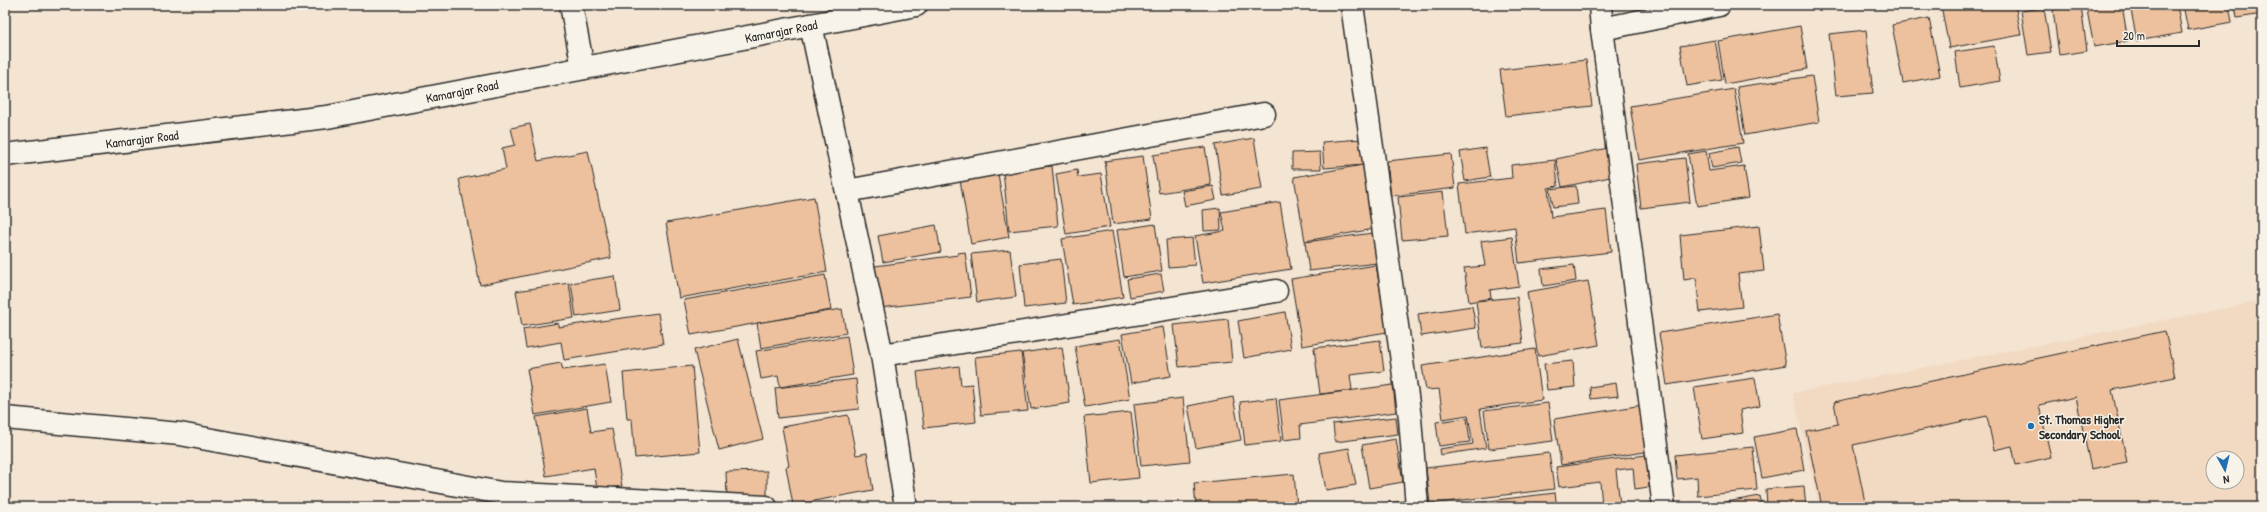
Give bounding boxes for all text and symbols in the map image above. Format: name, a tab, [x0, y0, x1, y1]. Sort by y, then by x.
street label: Kamarajar Road	[743, 15, 819, 47]
scale bar	[2117, 22, 2199, 48]
text: 20 m	[2123, 27, 2145, 44]
street label: Kamarajar Road	[424, 75, 500, 107]
street label: Kamarajar Road	[104, 126, 180, 152]
place label: St. Thomas Higher Secondary School	[2039, 410, 2125, 444]
marker: St. Thomas Higher Secondary School	[2026, 421, 2036, 431]
north arrow	[2205, 450, 2245, 490]
text: N	[2222, 473, 2230, 487]

